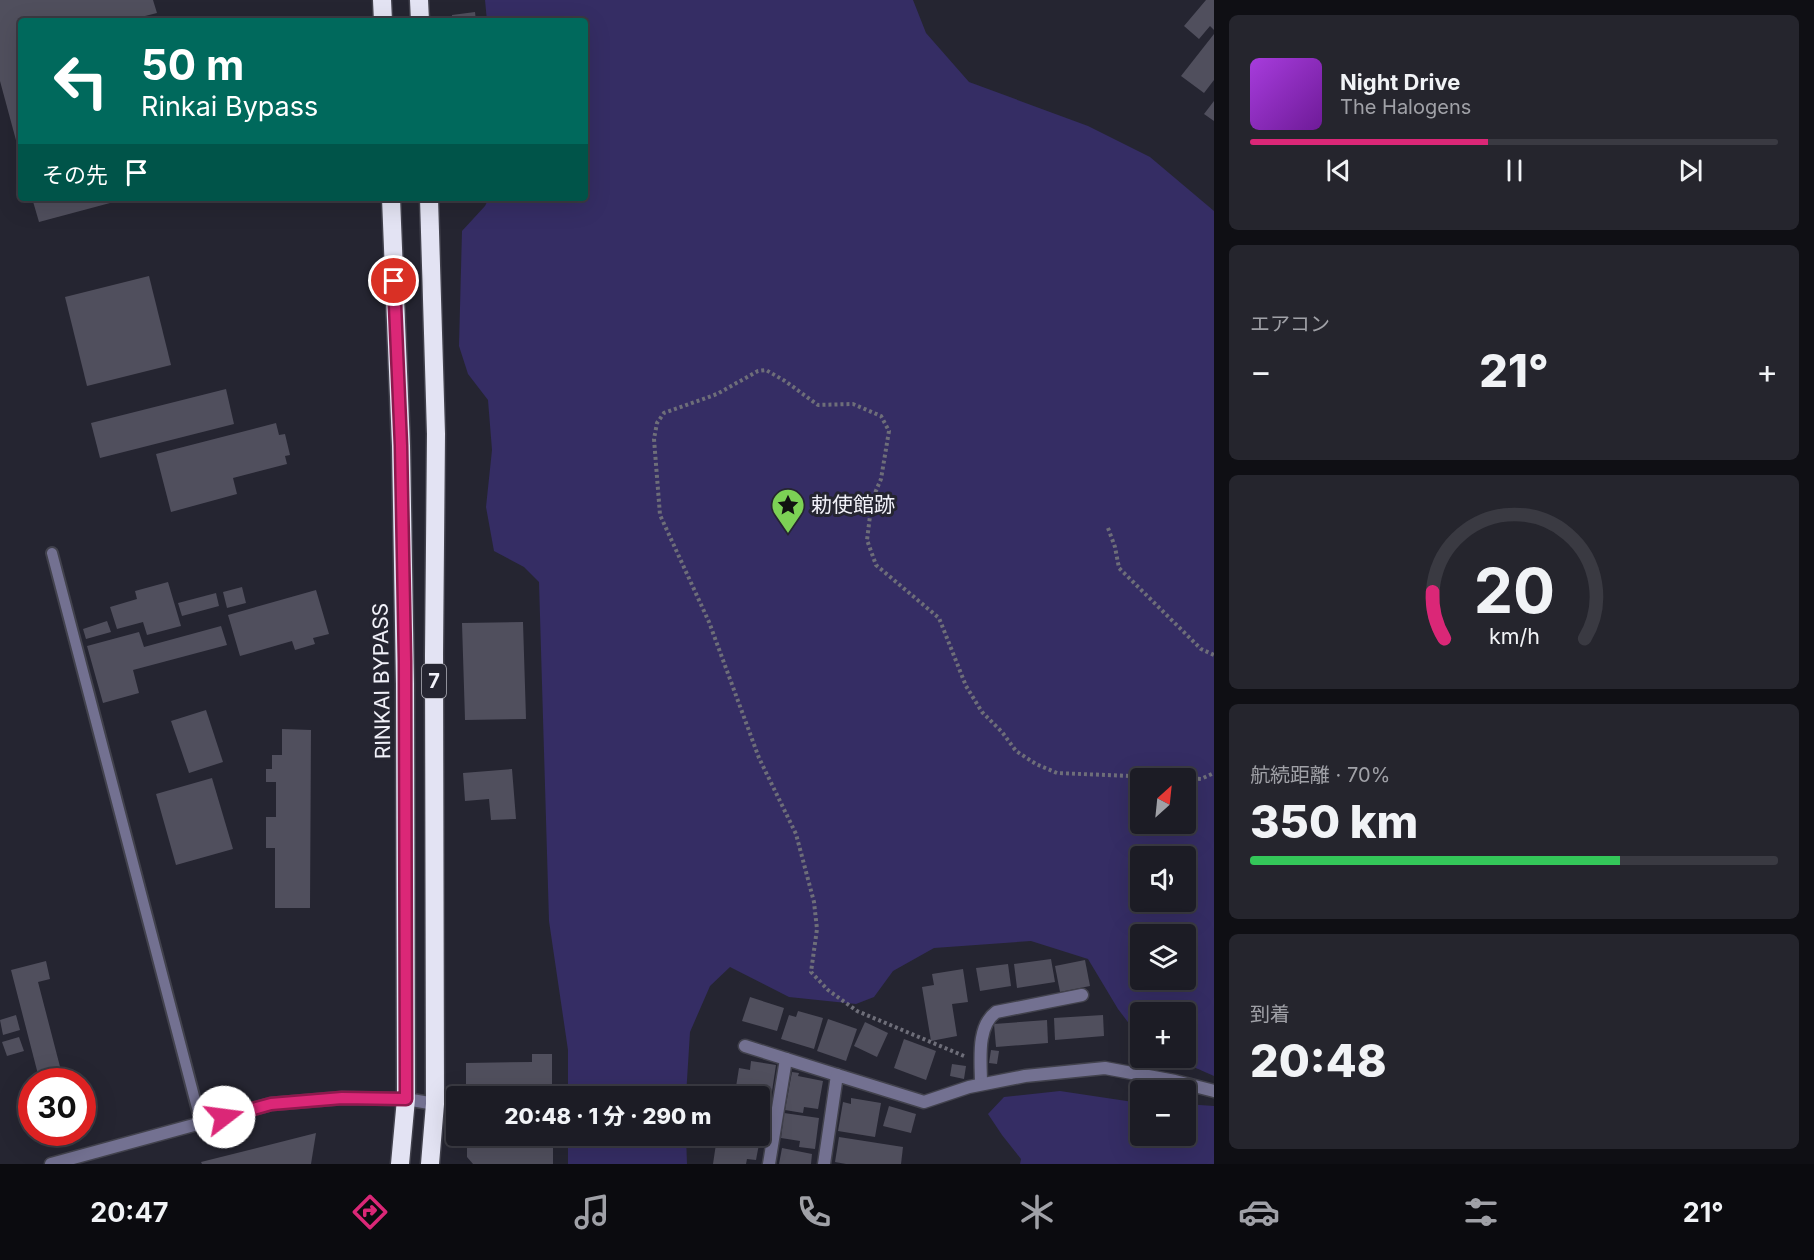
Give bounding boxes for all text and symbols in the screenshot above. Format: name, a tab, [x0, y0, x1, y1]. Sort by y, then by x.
text: 50 m	[141, 39, 244, 90]
icon: left	[42, 42, 120, 120]
text: Night Drive	[1340, 69, 1460, 95]
text: Rinkai Bypass	[141, 90, 318, 123]
text: The Halogens	[1340, 95, 1471, 119]
icon: previous	[1322, 154, 1355, 187]
icon: pause	[1498, 154, 1531, 187]
icon: next	[1674, 154, 1707, 187]
icon: arrive	[120, 156, 153, 189]
text: その先	[42, 162, 108, 188]
pin	[368, 255, 419, 306]
icon: arrive	[377, 264, 410, 297]
text: エアコン	[1250, 312, 1330, 336]
text: 21°	[1479, 343, 1549, 398]
text: −	[1250, 351, 1272, 391]
text: +	[1756, 351, 1778, 391]
place icon: 勅使館跡	[770, 487, 806, 534]
place label: 勅使館跡	[811, 492, 895, 517]
text: 20	[1473, 553, 1555, 628]
street label: RINKAI BYPASS	[368, 603, 395, 759]
text: km/h	[1489, 623, 1539, 649]
road number: 7	[422, 664, 446, 698]
text: 航続距離 · 70%	[1250, 763, 1390, 787]
north arrow	[1130, 768, 1196, 834]
map controls	[1130, 768, 1196, 1146]
text: 350 km	[1250, 794, 1418, 849]
button: sound	[1130, 846, 1196, 912]
button: layers	[1130, 924, 1196, 990]
button: +	[1130, 1002, 1196, 1068]
text: 到着	[1250, 1002, 1290, 1026]
text: 20:48	[1250, 1033, 1387, 1088]
speed limit sign: 30	[18, 1068, 96, 1146]
button: −	[1130, 1080, 1196, 1146]
position arrow	[192, 1085, 256, 1149]
text: 20:48 · 1 分 · 290 m	[504, 1103, 712, 1129]
icon: directions	[349, 1191, 391, 1233]
icon: music	[571, 1191, 613, 1233]
icon: phone	[793, 1191, 835, 1233]
icon: climate	[1016, 1191, 1058, 1233]
icon: car	[1238, 1191, 1280, 1233]
icon: filters	[1460, 1191, 1502, 1233]
text: 20:47	[90, 1196, 168, 1229]
text: 21°	[1683, 1196, 1724, 1229]

